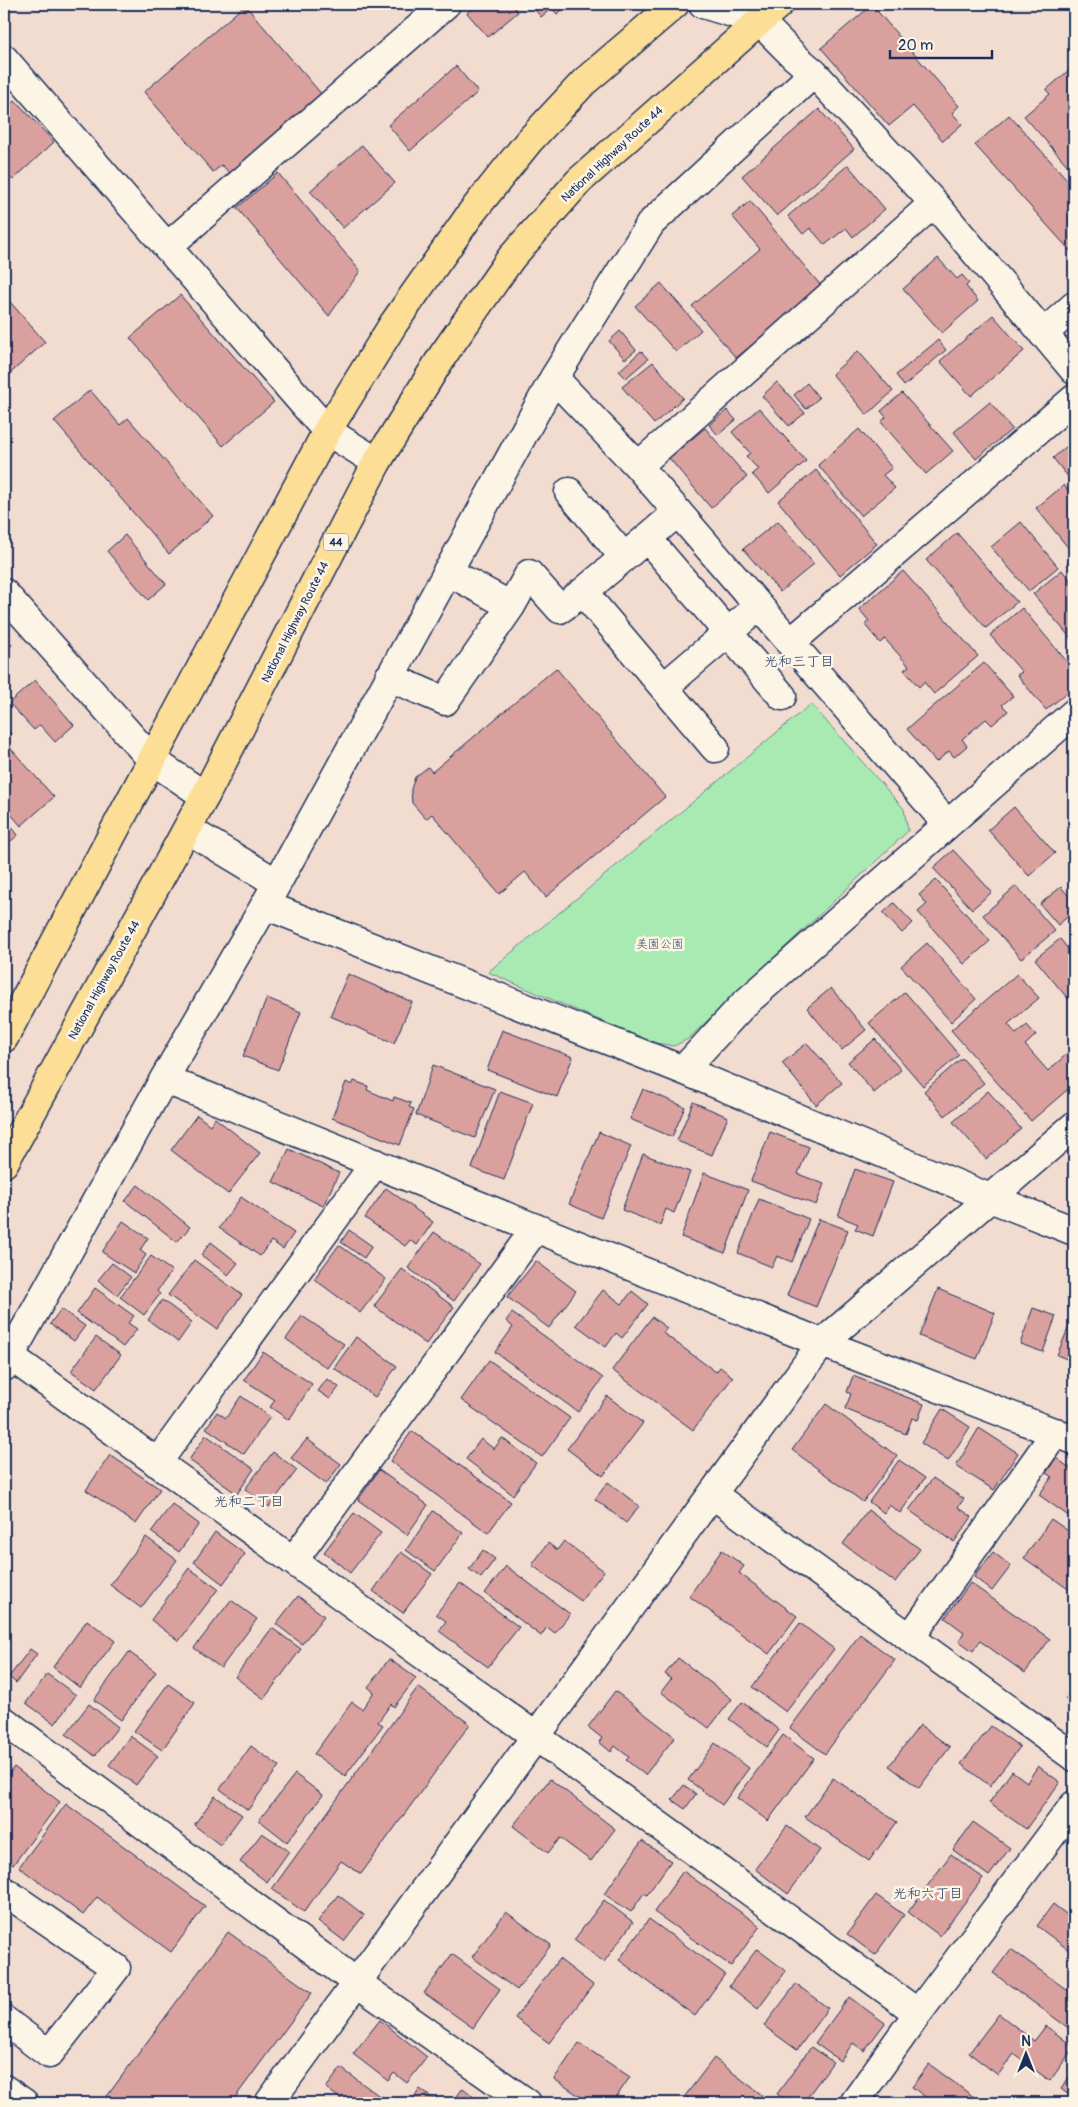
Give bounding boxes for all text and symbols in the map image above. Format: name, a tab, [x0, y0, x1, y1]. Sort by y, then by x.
scale bar	[890, 28, 993, 60]
text: 20 m	[898, 36, 933, 55]
street label: National Highway Route 44	[558, 103, 667, 206]
road number: 44	[324, 534, 348, 550]
street label: National Highway Route 44	[258, 559, 333, 685]
district label: 光和三丁目	[764, 653, 834, 670]
street label: National Highway Route 44	[65, 918, 144, 1043]
park label: 美園公園	[636, 937, 684, 952]
district label: 光和二丁目	[214, 1493, 284, 1510]
district label: 光和六丁目	[893, 1885, 963, 1902]
north arrow	[1000, 2030, 1050, 2080]
text: N	[1021, 2033, 1031, 2050]

